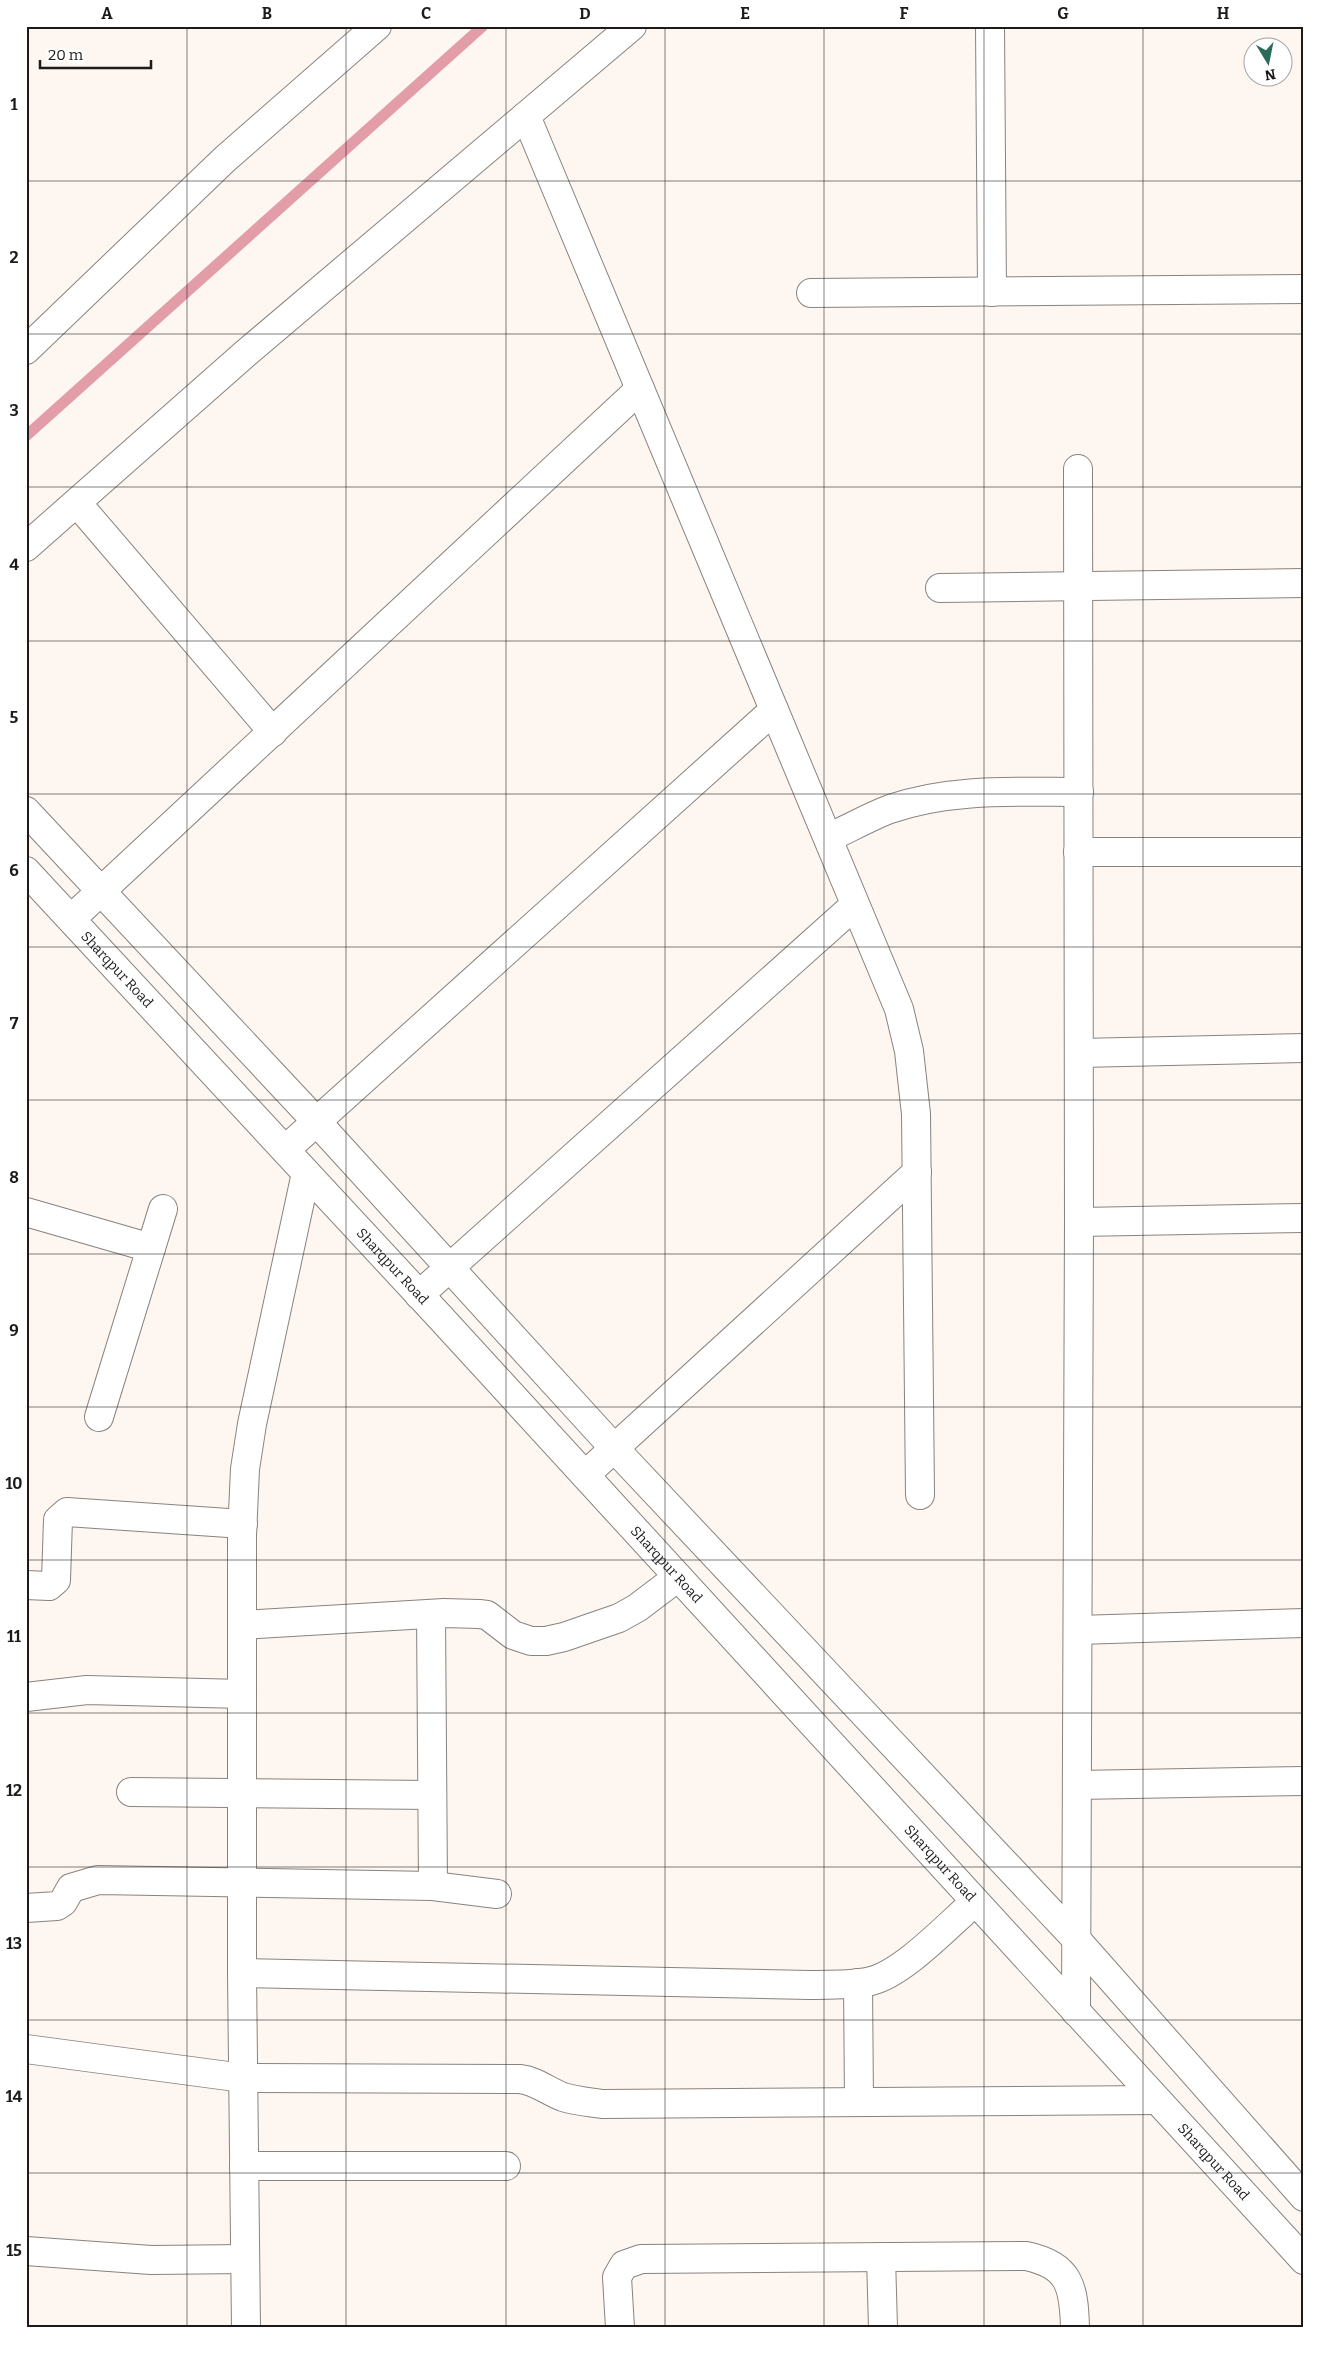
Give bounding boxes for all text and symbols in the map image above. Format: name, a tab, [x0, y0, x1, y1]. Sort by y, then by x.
text: A	[101, 4, 113, 23]
text: B	[262, 4, 272, 23]
text: C	[421, 4, 431, 23]
text: D	[579, 4, 591, 23]
text: E	[740, 4, 750, 23]
text: F	[900, 4, 909, 23]
text: G	[1057, 4, 1069, 23]
text: H	[1217, 4, 1230, 23]
scale bar	[40, 38, 151, 70]
north arrow	[1242, 38, 1292, 88]
text: 20 m	[48, 46, 84, 64]
text: N	[1263, 65, 1277, 84]
text: 1	[11, 95, 18, 114]
text: 2	[9, 248, 19, 267]
text: 3	[9, 401, 19, 420]
text: 4	[9, 555, 19, 574]
text: 5	[10, 708, 19, 727]
text: 6	[9, 861, 19, 880]
street label: Sharqpur Road	[78, 928, 157, 1011]
text: 7	[10, 1014, 19, 1033]
text: 8	[9, 1168, 19, 1187]
street label: Sharqpur Road	[353, 1224, 432, 1308]
text: 9	[9, 1321, 19, 1340]
text: 10	[5, 1474, 23, 1493]
street label: Sharqpur Road	[627, 1522, 706, 1606]
text: 11	[7, 1627, 21, 1646]
text: 12	[6, 1781, 22, 1800]
street label: Sharqpur Road	[901, 1821, 980, 1905]
text: 13	[6, 1934, 22, 1953]
text: 14	[6, 2087, 23, 2106]
street label: Sharqpur Road	[1174, 2120, 1253, 2203]
text: 15	[6, 2241, 22, 2260]

